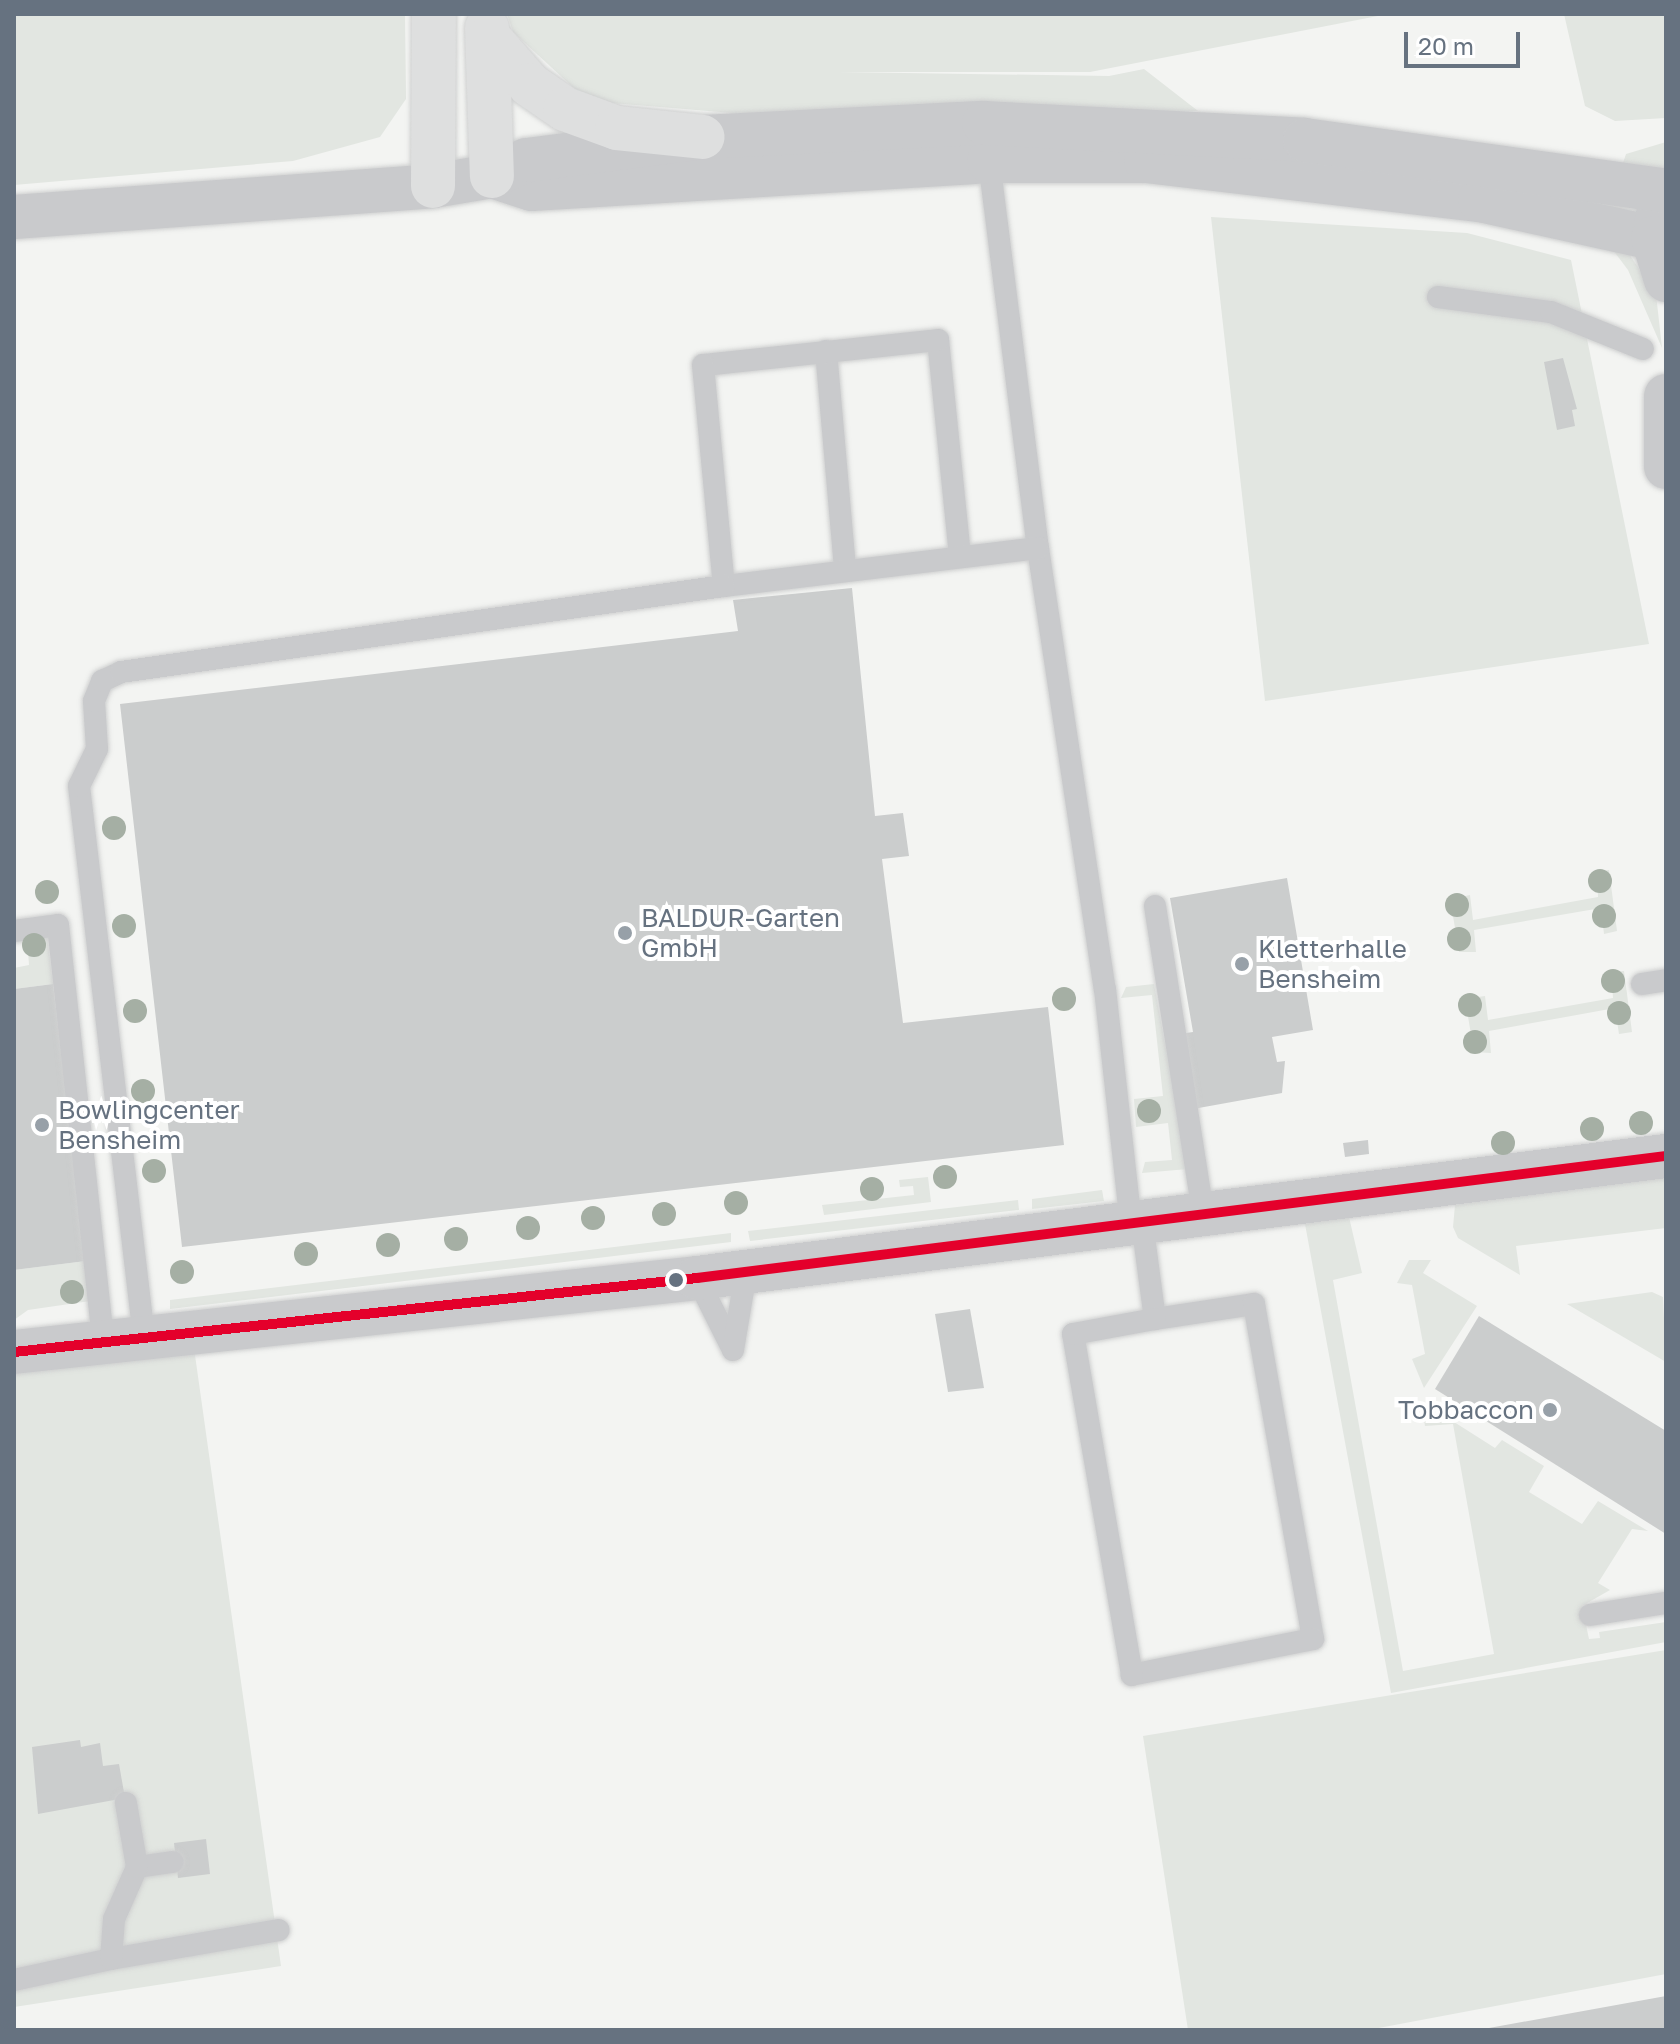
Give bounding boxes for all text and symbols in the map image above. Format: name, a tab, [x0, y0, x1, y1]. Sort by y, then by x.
scale bar	[1408, 16, 1524, 66]
text: 20 m	[1418, 31, 1474, 60]
place label: BALDUR-Garten GmbH	[641, 902, 840, 964]
marker: BALDUR-Garten GmbH	[616, 924, 634, 942]
place label: Kletterhalle Bensheim	[1258, 933, 1407, 994]
marker: Kletterhalle Bensheim	[1233, 955, 1251, 973]
place label: Bowlingcenter Bensheim	[58, 1094, 240, 1156]
marker: Bowlingcenter Bensheim	[33, 1116, 51, 1134]
unlabelled marker	[668, 1272, 684, 1288]
place label: Tobbaccon	[1398, 1394, 1534, 1426]
marker: Tobbaccon	[1541, 1401, 1559, 1419]

